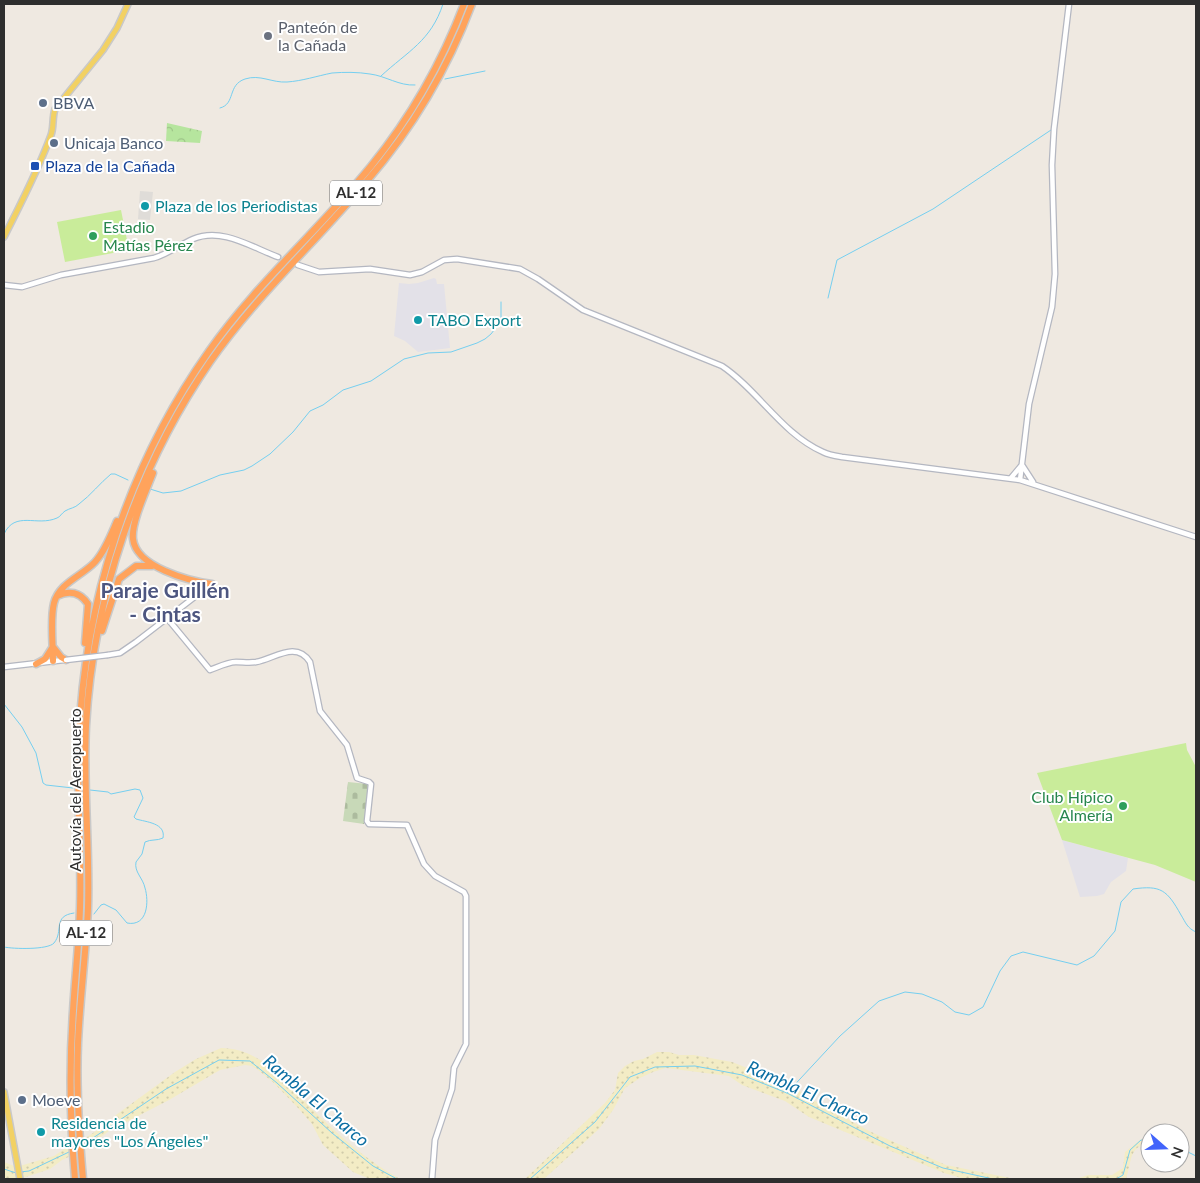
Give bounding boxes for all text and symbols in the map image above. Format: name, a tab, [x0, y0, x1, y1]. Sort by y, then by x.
place label: Panteón de la Cañada	[278, 17, 358, 54]
marker: Panteón de la Cañada	[262, 30, 274, 42]
place label: BBVA	[53, 93, 94, 112]
marker: BBVA	[37, 97, 49, 109]
place label: Unicaja Banco	[64, 133, 163, 152]
marker: Unicaja Banco	[48, 137, 60, 149]
place label: Plaza de la Cañada	[45, 156, 175, 175]
marker: Plaza de la Cañada	[29, 160, 41, 172]
road number: AL-12	[330, 180, 382, 206]
place label: Plaza de los Periodistas	[155, 196, 318, 215]
marker: Plaza de los Periodistas	[139, 200, 151, 212]
place label: Estadio Matías Pérez	[103, 217, 193, 254]
marker: Estadio Matías Pérez	[87, 230, 99, 242]
place label: TABO Export	[428, 310, 521, 329]
marker: TABO Export	[412, 314, 424, 326]
district label: Paraje Guillén - Cintas	[100, 577, 230, 626]
street label: Autovía del Aeropuerto	[65, 708, 84, 872]
place label: Club Hípico Almería	[1031, 787, 1113, 824]
marker: Club Hípico Almería	[1117, 800, 1129, 812]
road number: AL-12	[60, 920, 112, 946]
water label: Rambla El Charco	[259, 1050, 374, 1151]
water label: Rambla El Charco	[744, 1055, 873, 1129]
place label: Moeve	[32, 1090, 80, 1109]
marker: Moeve	[16, 1094, 28, 1106]
place label: Residencia de mayores "Los Ángeles"	[51, 1113, 209, 1150]
north arrow	[1140, 1123, 1190, 1173]
marker: Residencia de mayores "Los Ángeles"	[35, 1126, 47, 1138]
text: N	[1168, 1145, 1188, 1161]

